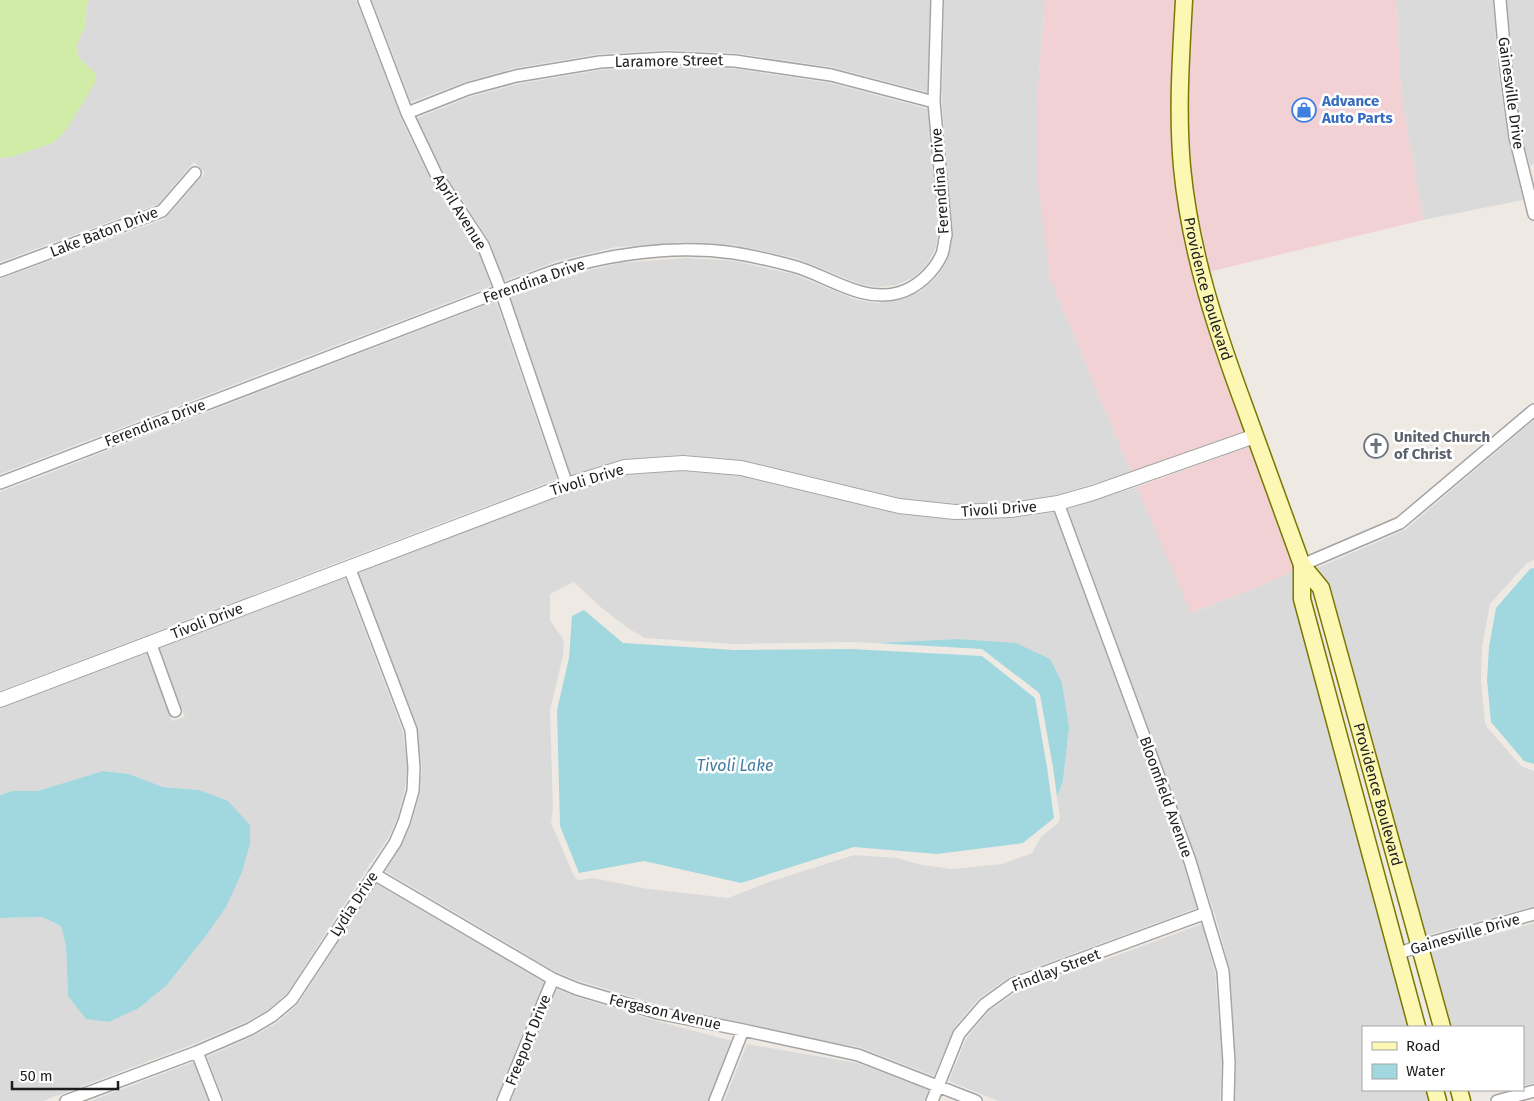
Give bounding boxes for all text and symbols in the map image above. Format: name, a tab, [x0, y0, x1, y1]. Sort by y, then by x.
street label: Gainesville Drive	[1494, 36, 1528, 150]
street label: Laramore Street	[614, 51, 724, 71]
place label: Advance Auto Parts	[1321, 92, 1393, 127]
shop icon: Advance Auto Parts	[1291, 97, 1317, 123]
street label: Ferendina Drive	[927, 127, 953, 235]
street label: April Avenue	[430, 171, 490, 253]
street label: Lake Baton Drive	[47, 203, 161, 261]
street label: Providence Boulevard	[1180, 216, 1236, 363]
street label: Ferendina Drive	[481, 255, 587, 307]
street label: Ferendina Drive	[102, 395, 208, 451]
place label: United Church of Christ	[1394, 428, 1490, 463]
church icon: United Church of Christ	[1363, 433, 1389, 459]
street label: Tivoli Drive	[548, 460, 626, 500]
street label: Tivoli Drive	[961, 497, 1037, 521]
street label: Tivoli Drive	[168, 599, 246, 643]
street label: Providence Boulevard	[1350, 721, 1406, 868]
street label: Bloomfield Avenue	[1136, 734, 1196, 860]
water label: Tivoli Lake	[697, 756, 773, 775]
street label: Lydia Drive	[326, 868, 382, 940]
street label: Gainesville Drive	[1408, 910, 1522, 958]
street label: Findlay Street	[1009, 945, 1103, 995]
street label: Fergason Avenue	[607, 990, 723, 1034]
street label: Freeport Drive	[502, 992, 554, 1088]
legend	[1362, 1026, 1524, 1091]
text: Road	[1406, 1037, 1441, 1055]
scale bar	[12, 1058, 119, 1090]
text: Water	[1406, 1062, 1445, 1080]
text: 50 m	[20, 1067, 53, 1085]

